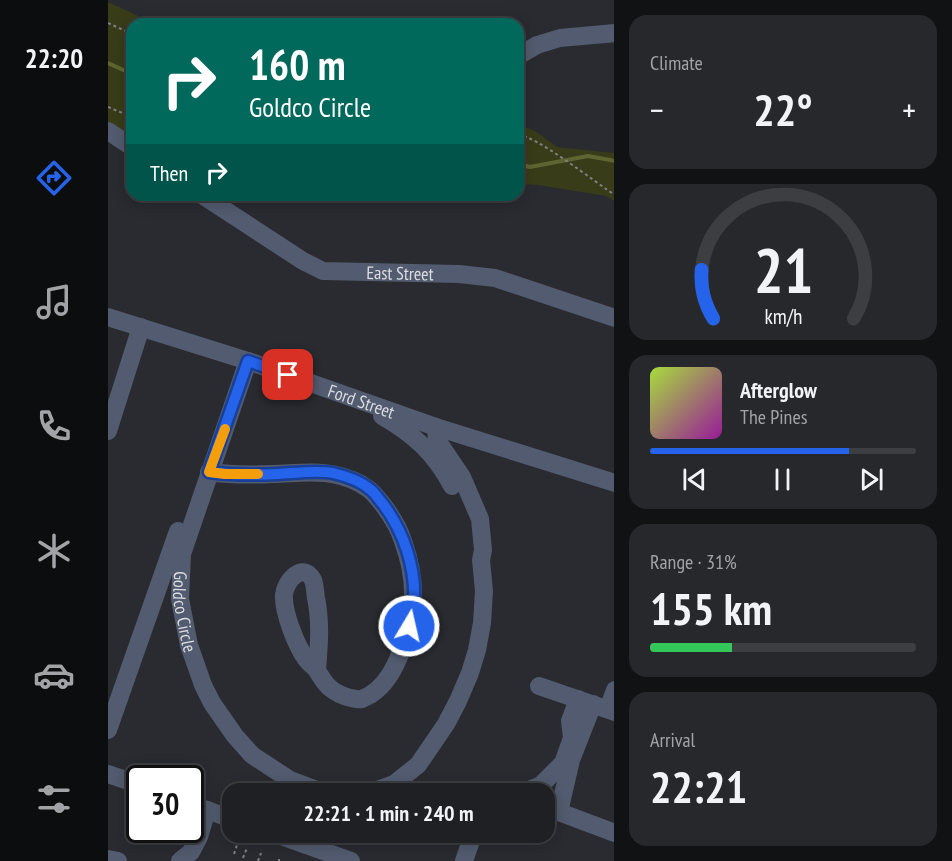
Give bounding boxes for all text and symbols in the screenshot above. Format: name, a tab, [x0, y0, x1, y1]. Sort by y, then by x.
text: 160 m	[249, 37, 346, 92]
text: 22:20	[25, 41, 83, 75]
icon: right	[150, 42, 228, 120]
text: Climate	[650, 50, 703, 76]
text: 22°	[753, 80, 813, 138]
text: −	[650, 88, 664, 131]
text: +	[902, 88, 916, 131]
text: Goldco Circle	[249, 90, 371, 124]
icon: right	[200, 156, 233, 189]
icon: directions	[33, 157, 75, 199]
text: Then	[150, 159, 188, 187]
text: 21	[753, 229, 813, 310]
street label: East Street	[366, 260, 434, 285]
icon: music	[33, 281, 75, 323]
text: km/h	[764, 302, 802, 330]
pin	[262, 349, 313, 400]
icon: arrive	[271, 358, 304, 391]
text: Afterglow	[740, 376, 817, 404]
street label: Ford Street	[325, 379, 398, 423]
text: The Pines	[740, 404, 807, 430]
icon: phone	[33, 405, 75, 447]
icon: previous	[678, 463, 711, 496]
icon: pause	[766, 463, 799, 496]
icon: next	[855, 463, 888, 496]
icon: climate	[33, 530, 75, 572]
text: Range · 31%	[650, 549, 737, 575]
street label: Goldco Circle	[168, 571, 202, 655]
text: 155 km	[650, 579, 772, 637]
position arrow	[377, 594, 441, 658]
icon: car	[33, 654, 75, 696]
text: Arrival	[650, 727, 695, 753]
text: 22:21	[650, 757, 747, 815]
speed limit sign: 30	[126, 765, 204, 843]
icon: filters	[33, 778, 75, 820]
text: 22:21 · 1 min · 240 m	[303, 799, 474, 827]

